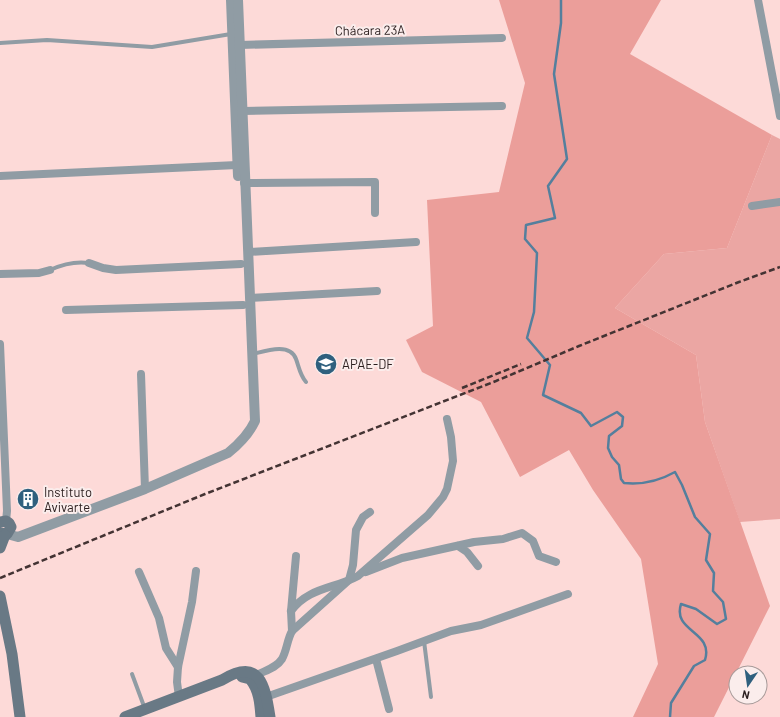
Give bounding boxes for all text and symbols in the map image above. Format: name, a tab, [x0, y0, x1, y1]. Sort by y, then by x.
street label: Chácara 23A	[335, 21, 405, 39]
school or university icon: APAE-DF	[313, 351, 339, 377]
place label: APAE-DF	[342, 356, 394, 372]
place label: Instituto Avivarte	[44, 484, 92, 515]
building icon: Instituto Avivarte	[15, 486, 41, 512]
north arrow	[728, 665, 768, 705]
text: N	[741, 688, 751, 702]

